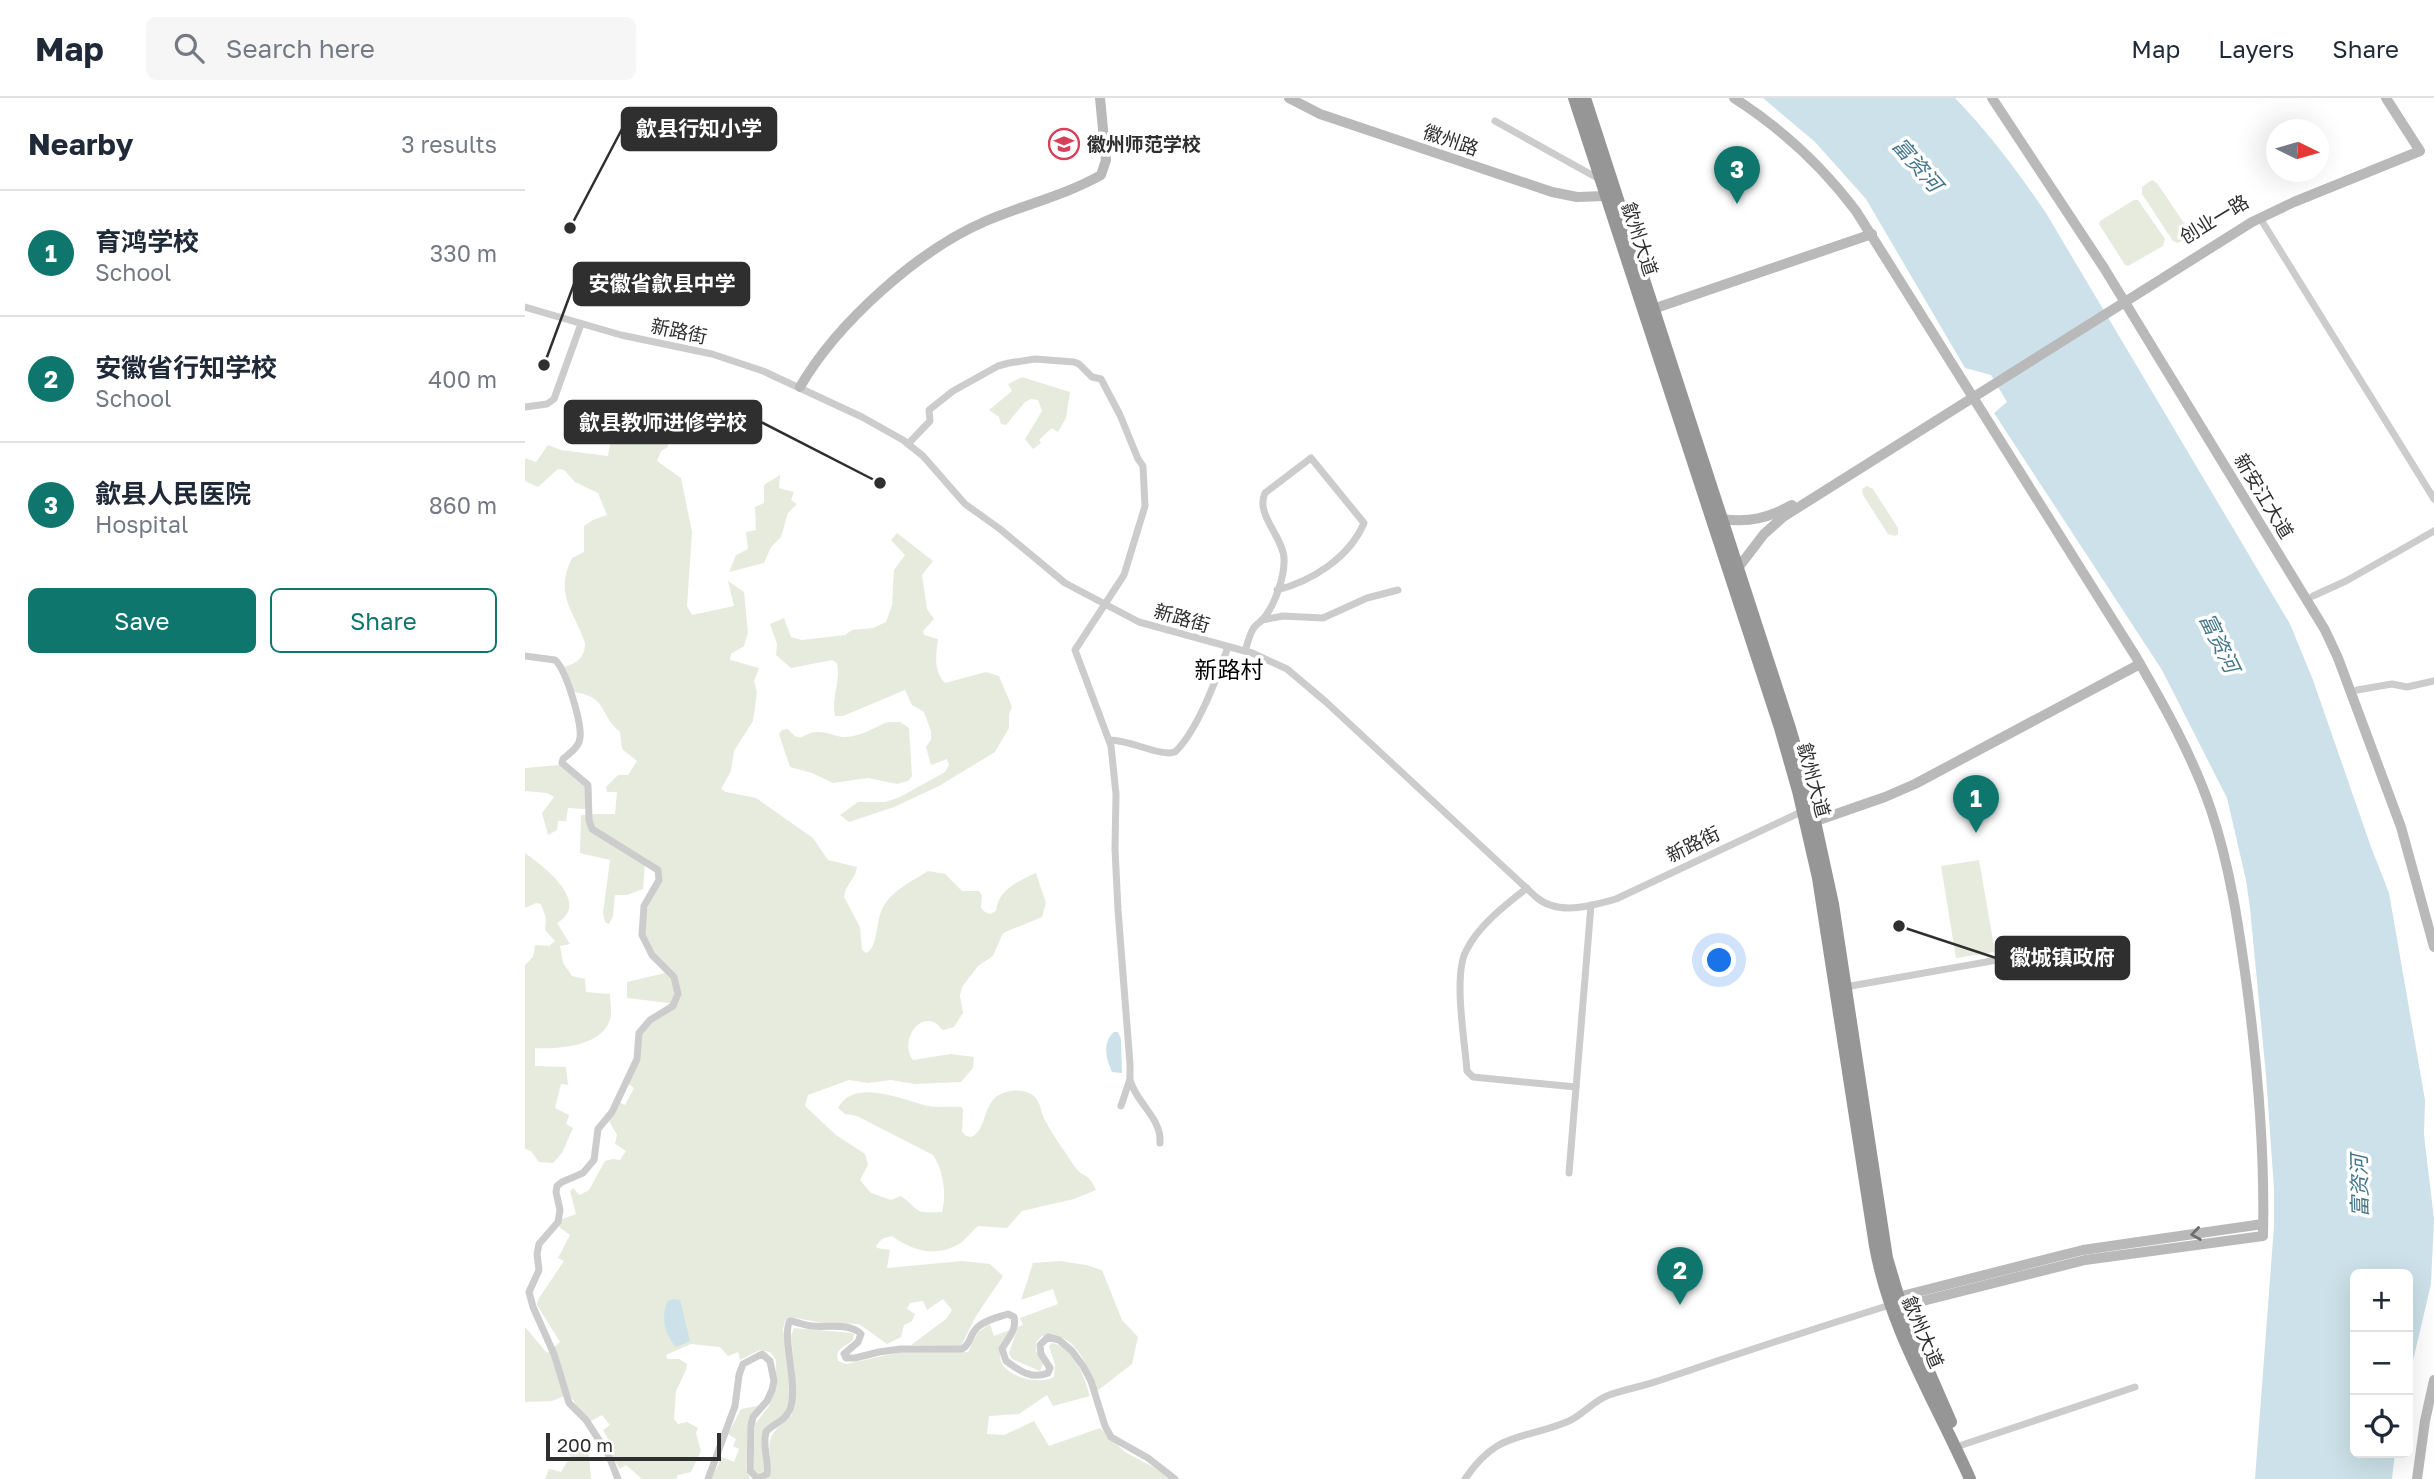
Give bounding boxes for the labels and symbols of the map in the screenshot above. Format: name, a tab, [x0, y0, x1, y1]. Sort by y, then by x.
callout: 歙县行知小学	[622, 108, 776, 150]
text: 歙县行知小学	[636, 115, 762, 141]
street label: 徽州路	[1420, 119, 1482, 160]
north arrow	[2266, 119, 2329, 182]
school or university icon: 徽州师范学校	[1047, 127, 1081, 161]
place label: 徽州师范学校	[1087, 132, 1201, 155]
water label: 富资河	[1887, 132, 1951, 200]
pin: 3	[1714, 146, 1760, 204]
street label: 创业一路	[2175, 189, 2252, 248]
street label: 歙州大道	[1618, 199, 1663, 279]
callout: 安徽省歙县中学	[574, 263, 749, 305]
text: 安徽省歙县中学	[589, 270, 736, 296]
street label: 新路街	[649, 313, 709, 348]
callout: 歙县教师进修学校	[565, 401, 761, 443]
text: 歙县教师进修学校	[579, 409, 747, 435]
street label: 新安江大道	[2230, 449, 2299, 542]
street label: 新路街	[1152, 599, 1213, 636]
water label: 富资河	[2194, 609, 2247, 680]
district label: 新路村	[1195, 655, 1264, 683]
street label: 歙州大道	[1794, 740, 1835, 820]
pin: 1	[1953, 775, 1999, 833]
street label: 新路街	[1662, 821, 1723, 866]
callout: 徽城镇政府	[1996, 937, 2129, 979]
your location	[1702, 943, 1736, 977]
text: 徽城镇政府	[2010, 944, 2115, 970]
water label: 富资河	[2345, 1150, 2373, 1218]
one-way arrow	[2190, 1226, 2202, 1241]
pin: 2	[1657, 1247, 1703, 1305]
street label: 歙州大道	[1898, 1292, 1949, 1371]
scale bar	[546, 1430, 721, 1462]

